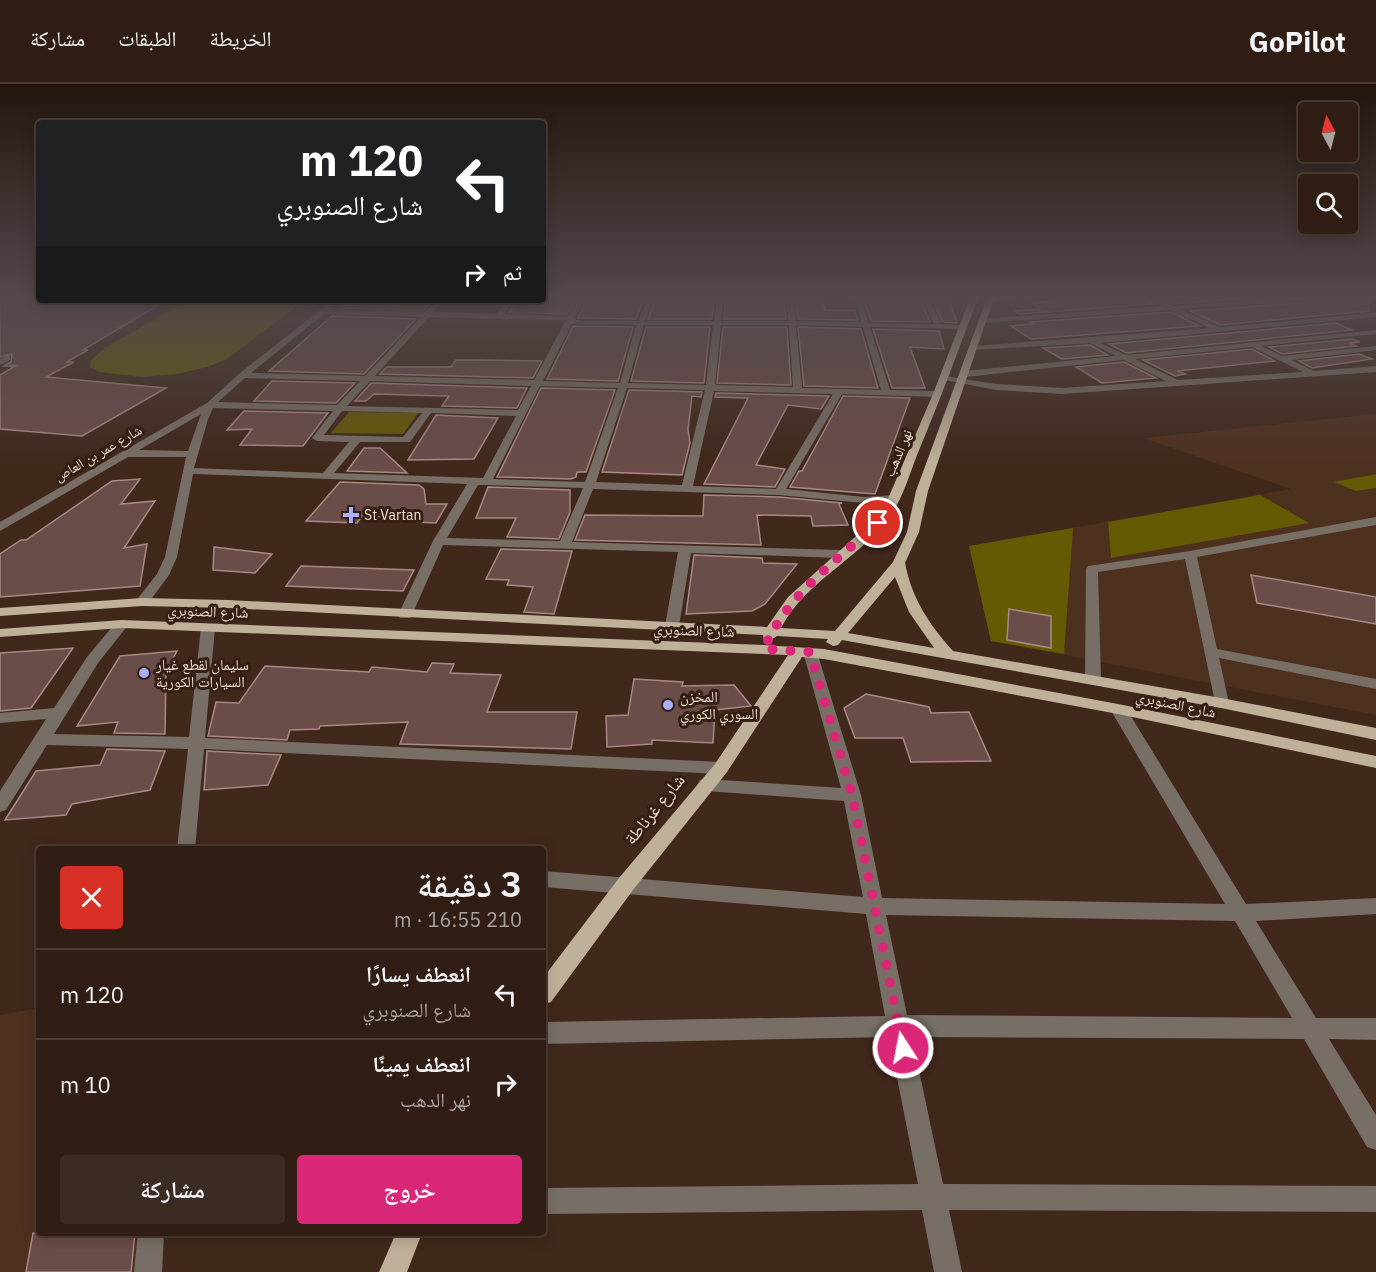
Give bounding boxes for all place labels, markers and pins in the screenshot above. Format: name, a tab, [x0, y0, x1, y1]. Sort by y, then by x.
pin	[852, 497, 903, 548]
marker: St Vartan	[342, 506, 360, 524]
place label: St Vartan	[364, 506, 421, 524]
place label: سليمان لقطع غيار السيارات الكورية	[155, 655, 249, 691]
marker: سليمان لقطع غيار السيارات الكورية	[137, 666, 151, 680]
place label: المخزن السوري الكوري	[680, 687, 758, 725]
marker: المخزن السوري الكوري	[661, 698, 675, 712]

